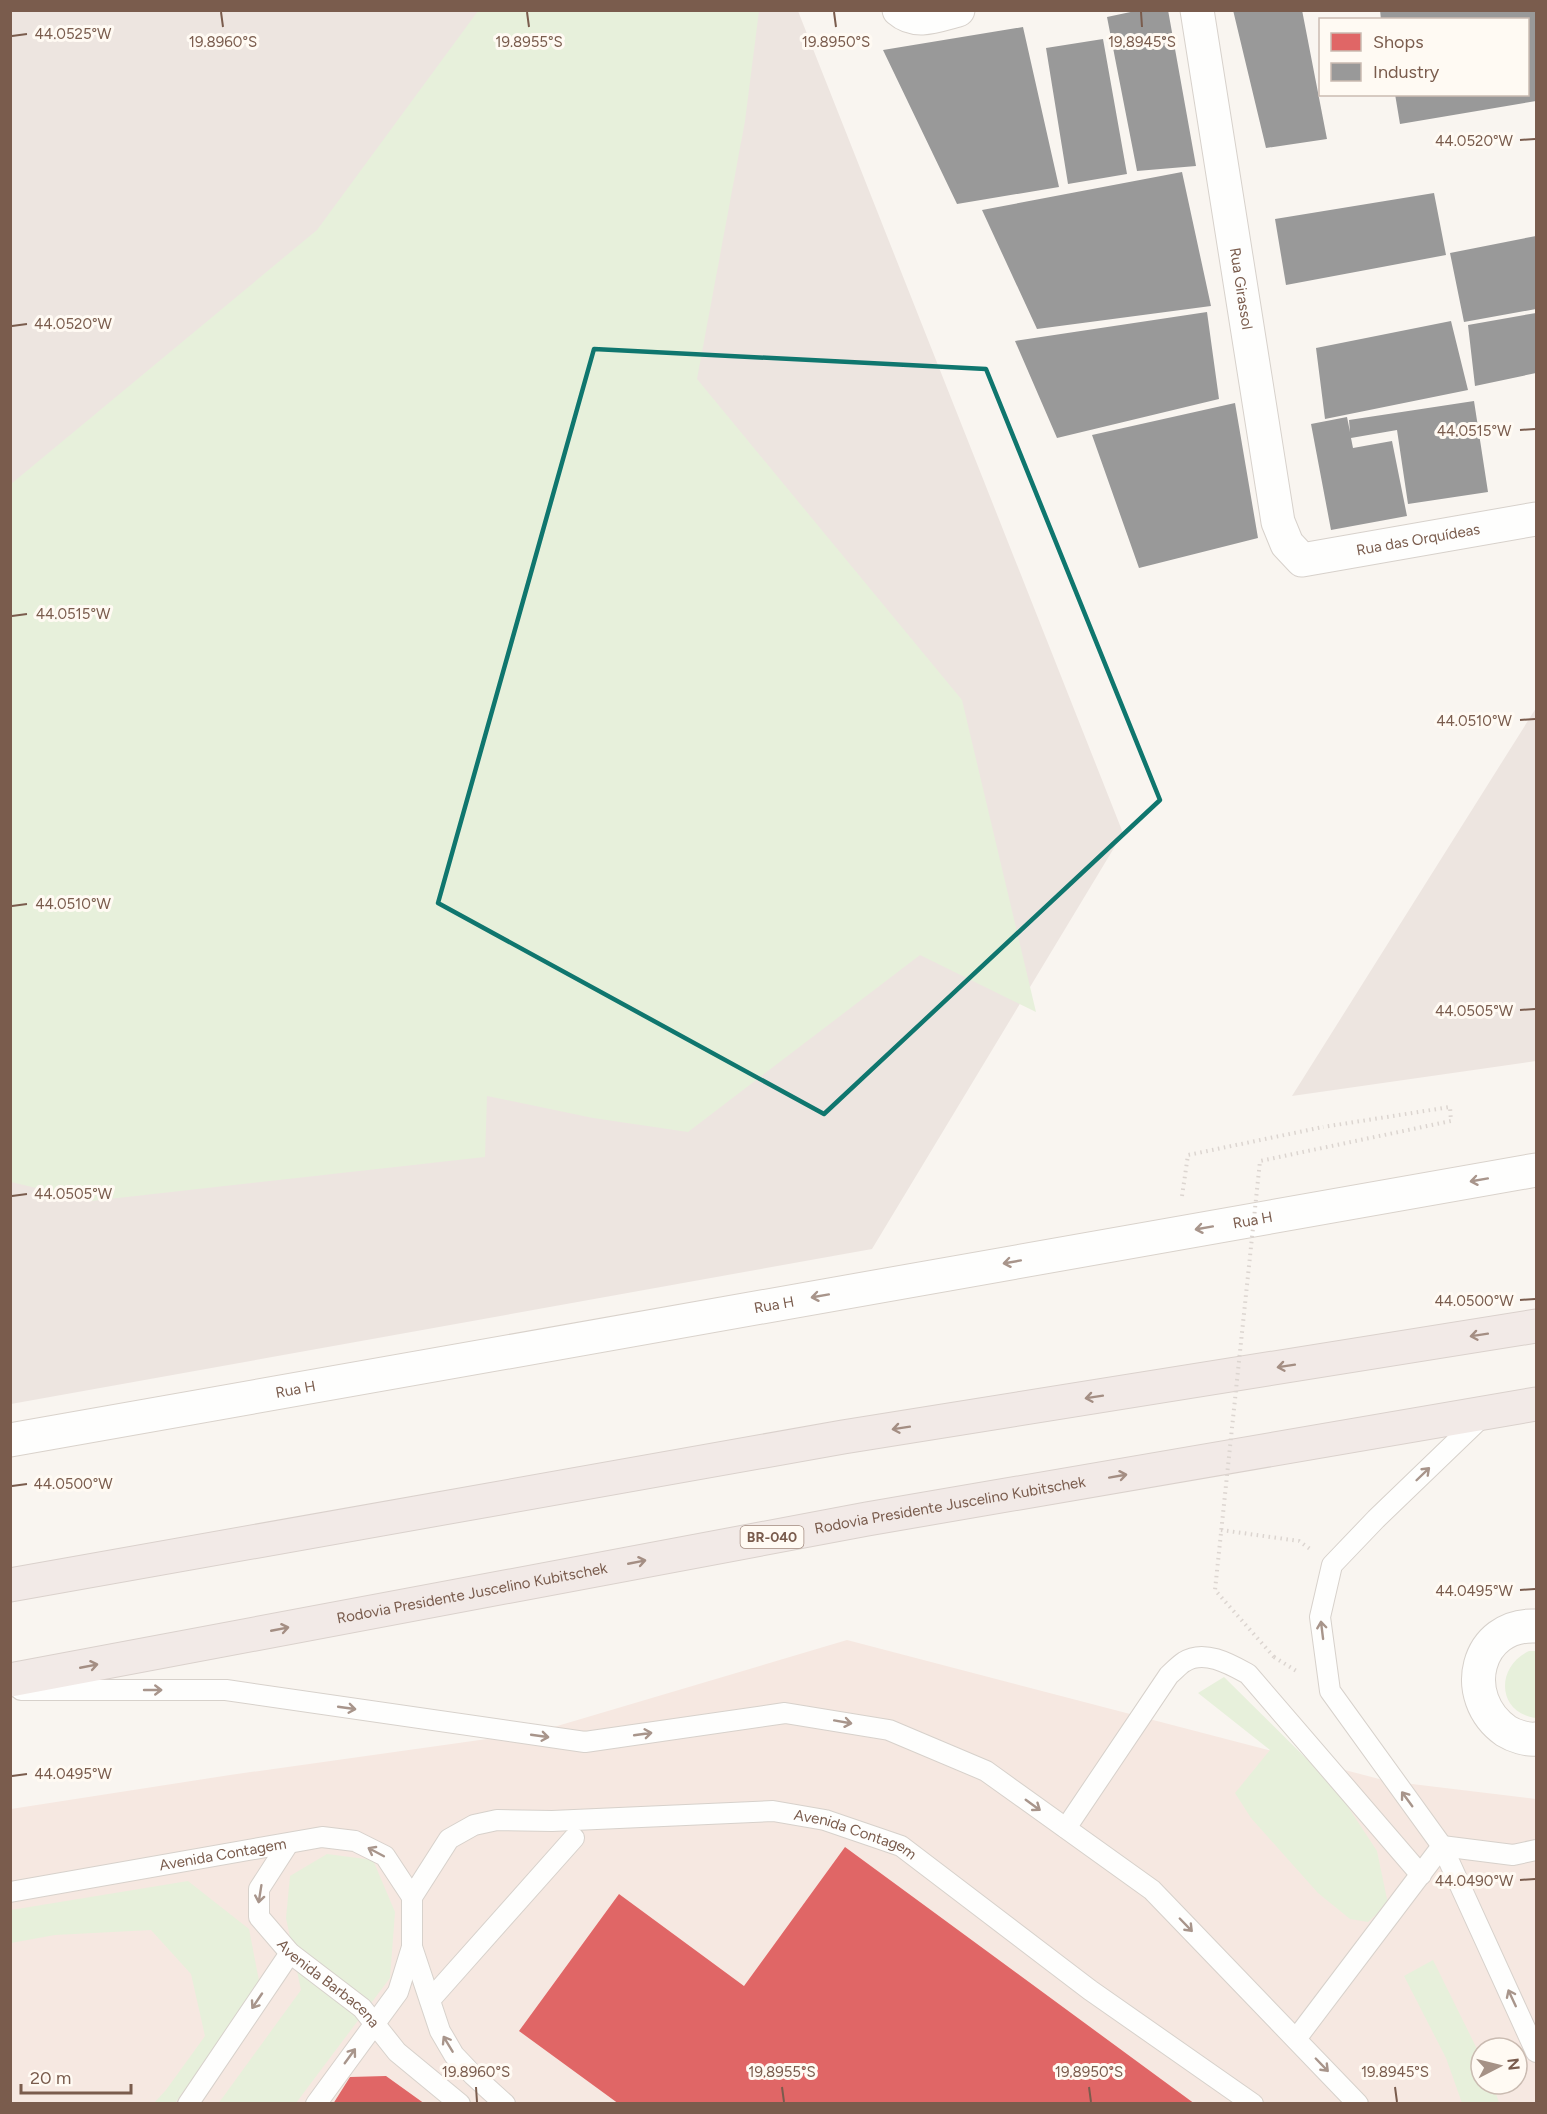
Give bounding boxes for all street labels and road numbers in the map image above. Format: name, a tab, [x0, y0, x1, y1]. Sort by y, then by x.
street label: Rua Girassol	[1226, 246, 1256, 331]
street label: Rua das Orquídeas	[1355, 520, 1481, 559]
street label: Rua H	[1231, 1208, 1274, 1233]
street label: Rua H	[753, 1292, 796, 1317]
street label: Rua H	[274, 1377, 317, 1402]
street label: Rodovia Presidente Juscelino Kubitschek	[813, 1472, 1087, 1538]
road number: BR-040	[740, 1526, 804, 1548]
street label: Rodovia Presidente Juscelino Kubitschek	[335, 1559, 609, 1627]
street label: Avenida Contagem	[793, 1806, 920, 1864]
street label: Avenida Contagem	[158, 1834, 288, 1875]
street label: Avenida Barbacena	[273, 1936, 383, 2031]

